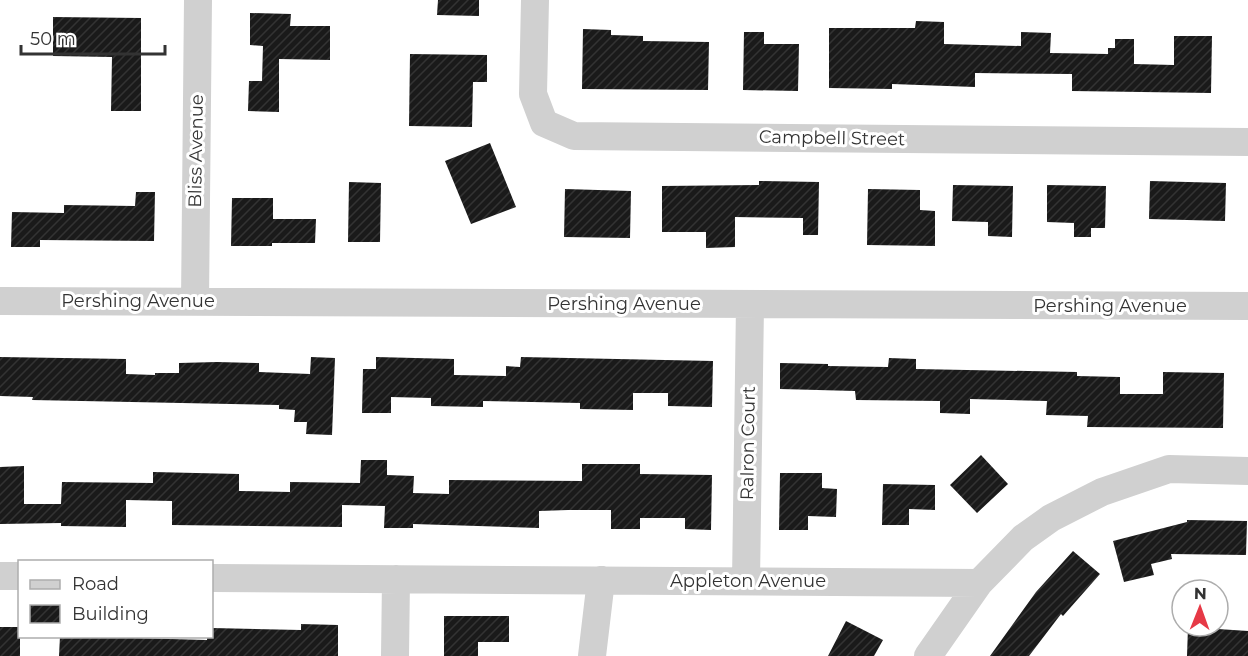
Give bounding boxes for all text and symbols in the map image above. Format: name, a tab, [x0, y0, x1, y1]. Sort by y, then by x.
scale bar	[21, 18, 165, 56]
text: 50 m	[30, 28, 76, 50]
street label: Bliss Avenue	[184, 94, 208, 208]
street label: Campbell Street	[759, 126, 905, 150]
street label: Pershing Avenue	[61, 290, 215, 312]
street label: Pershing Avenue	[547, 293, 701, 315]
street label: Pershing Avenue	[1033, 295, 1187, 317]
street label: Ralron Court	[736, 386, 760, 500]
legend	[18, 560, 213, 638]
street label: Appleton Avenue	[670, 570, 826, 592]
text: Road	[72, 573, 119, 595]
north arrow	[1170, 578, 1230, 638]
text: N	[1194, 584, 1207, 603]
text: Building	[72, 603, 149, 625]

